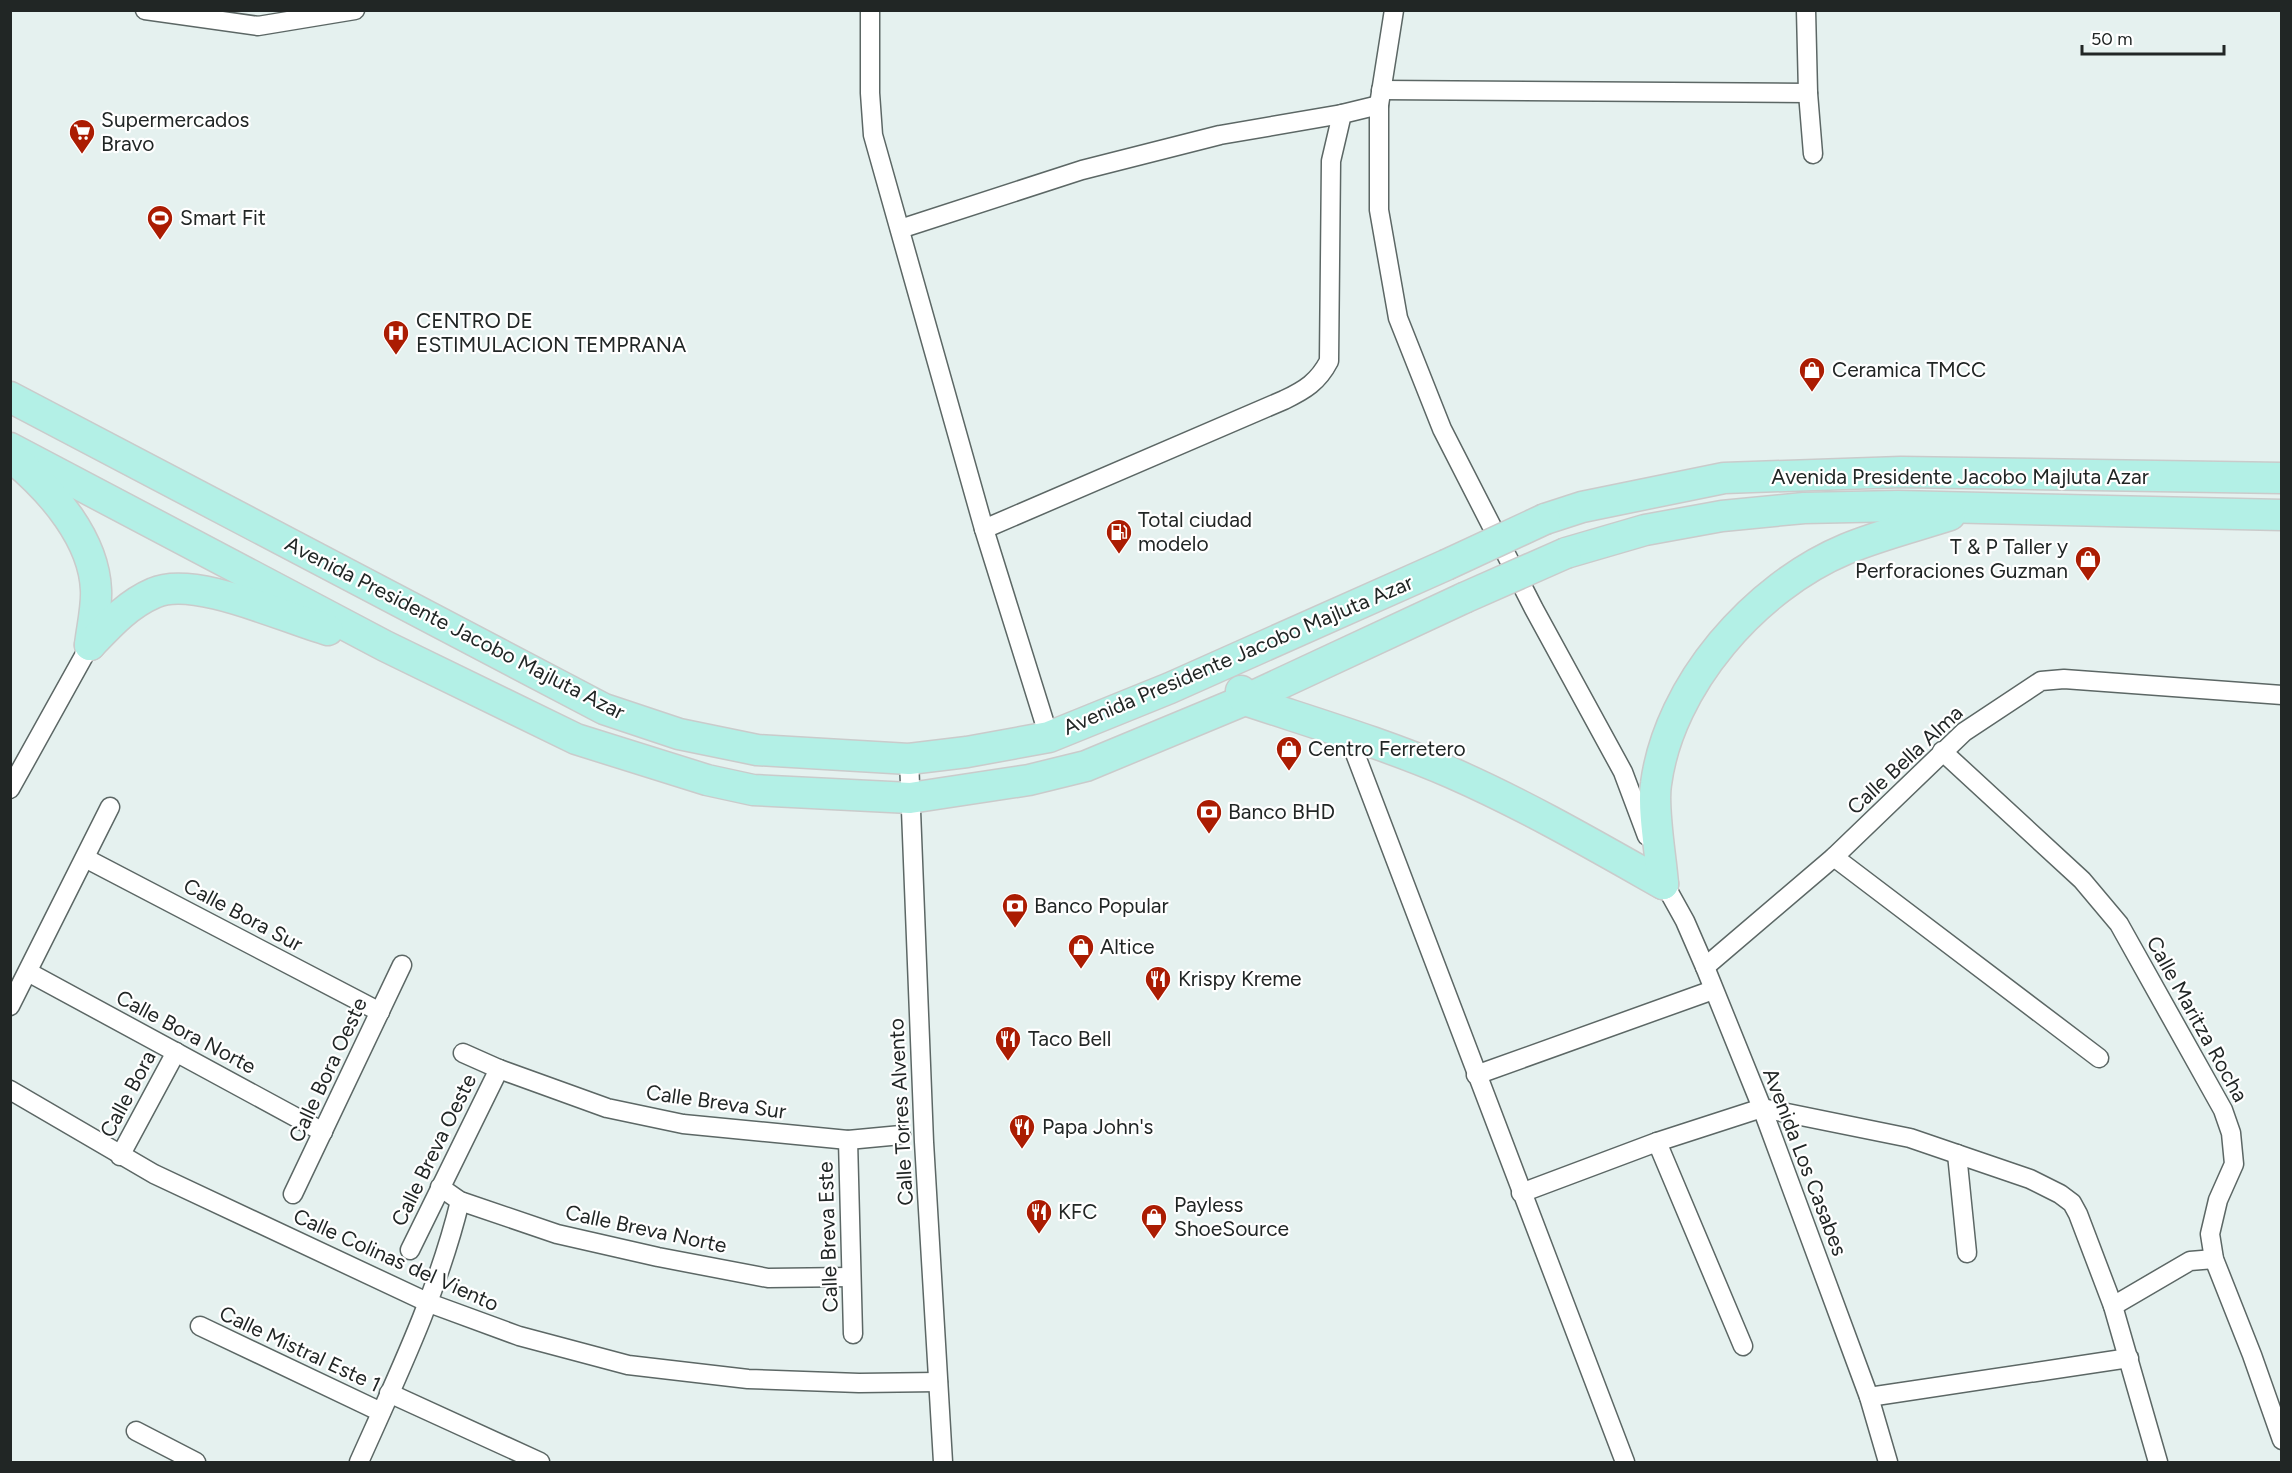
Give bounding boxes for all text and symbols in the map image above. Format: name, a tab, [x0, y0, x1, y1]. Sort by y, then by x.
scale bar	[2082, 18, 2224, 56]
text: 50 m	[2091, 28, 2133, 50]
place label: Supermercados Bravo	[101, 107, 249, 156]
supermarket icon: Supermercados Bravo	[67, 117, 97, 155]
sports icon: Smart Fit	[145, 203, 175, 241]
place label: Smart Fit	[180, 205, 266, 230]
place label: CENTRO DE ESTIMULACION TEMPRANA	[416, 308, 686, 357]
hospital icon: CENTRO DE ESTIMULACION TEMPRANA	[381, 318, 411, 356]
shop icon: Ceramica TMCC	[1797, 355, 1827, 393]
place label: Ceramica TMCC	[1832, 357, 1986, 382]
street label: Avenida Presidente Jacobo Majluta Azar	[1771, 464, 2149, 489]
place label: Total ciudad modelo	[1138, 507, 1252, 556]
fuel station icon: Total ciudad modelo	[1104, 517, 1134, 555]
street label: Avenida Presidente Jacobo Majluta Azar	[281, 531, 629, 724]
place label: T & P Taller y Perforaciones Guzman	[1855, 534, 2068, 583]
shop icon: T & P Taller y Perforaciones Guzman	[2073, 544, 2103, 582]
street label: Avenida Presidente Jacobo Majluta Azar	[1059, 569, 1416, 740]
street label: Calle Bella Alma	[1842, 700, 1968, 819]
shop icon: Centro Ferretero	[1274, 734, 1304, 772]
place label: Centro Ferretero	[1308, 736, 1466, 761]
bank icon: Banco BHD	[1194, 797, 1224, 835]
place label: Banco BHD	[1228, 799, 1335, 824]
street label: Calle Bora Sur	[179, 873, 307, 956]
bank icon: Banco Popular	[1000, 891, 1030, 929]
place label: Banco Popular	[1034, 893, 1169, 918]
shop icon: Altice	[1066, 932, 1096, 970]
street label: Calle Maritza Rocha	[2142, 932, 2253, 1106]
place label: Altice	[1100, 934, 1154, 959]
restaurant icon: Krispy Kreme	[1143, 964, 1173, 1002]
place label: Krispy Kreme	[1178, 966, 1302, 991]
street label: Calle Bora Norte	[112, 984, 260, 1079]
street label: Calle Bora Oeste	[283, 994, 372, 1146]
street label: Calle Torres Alvento	[883, 1018, 918, 1206]
restaurant icon: Taco Bell	[993, 1024, 1023, 1062]
place label: Taco Bell	[1028, 1026, 1111, 1051]
street label: Calle Bora	[94, 1046, 161, 1141]
street label: Avenida Los Casabes	[1758, 1065, 1853, 1259]
street label: Calle Breva Oeste	[386, 1070, 481, 1230]
street label: Calle Breva Sur	[644, 1079, 788, 1124]
restaurant icon: Papa John's	[1007, 1112, 1037, 1150]
place label: Papa John's	[1042, 1114, 1153, 1139]
street label: Calle Breva Este	[812, 1161, 843, 1313]
place label: Payless ShoeSource	[1174, 1192, 1289, 1241]
restaurant icon: KFC	[1024, 1197, 1054, 1235]
street label: Calle Breva Norte	[563, 1199, 729, 1258]
place label: KFC	[1058, 1199, 1097, 1224]
shop icon: Payless ShoeSource	[1139, 1202, 1169, 1240]
street label: Calle Colinas del Viento	[290, 1203, 503, 1316]
street label: Calle Mistral Este 1	[216, 1300, 385, 1397]

